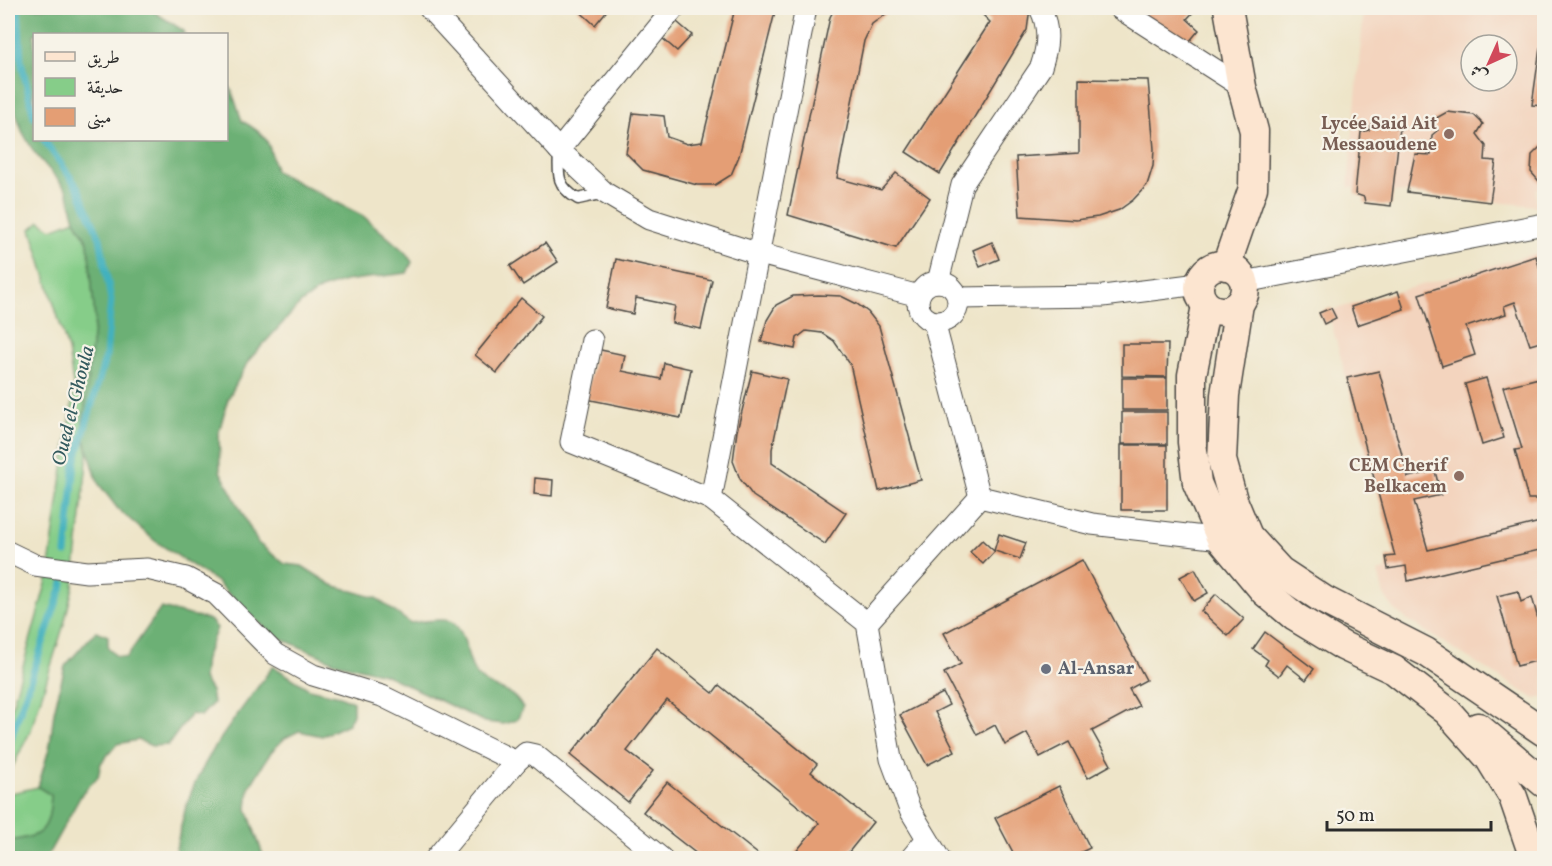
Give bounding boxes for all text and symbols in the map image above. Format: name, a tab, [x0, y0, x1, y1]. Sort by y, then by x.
legend	[33, 33, 228, 141]
north arrow	[1459, 33, 1519, 93]
text: طريق	[87, 46, 120, 71]
text: ش	[1466, 59, 1493, 86]
text: حديقة	[87, 76, 123, 101]
text: مبنى	[87, 106, 112, 131]
place label: Lycée Said Ait Messaoudene	[1321, 112, 1437, 158]
marker: Lycée Said Ait Messaoudene	[1442, 127, 1456, 141]
water label: Oued el-Ghoula	[46, 343, 102, 469]
place label: CEM Cherif Belkacem	[1349, 454, 1449, 500]
marker: CEM Cherif Belkacem	[1452, 469, 1466, 483]
place label: Al-Ansar	[1058, 657, 1135, 682]
marker: Al-Ansar	[1039, 662, 1053, 676]
scale bar	[1327, 794, 1490, 832]
text: 50 m	[1336, 804, 1375, 829]

